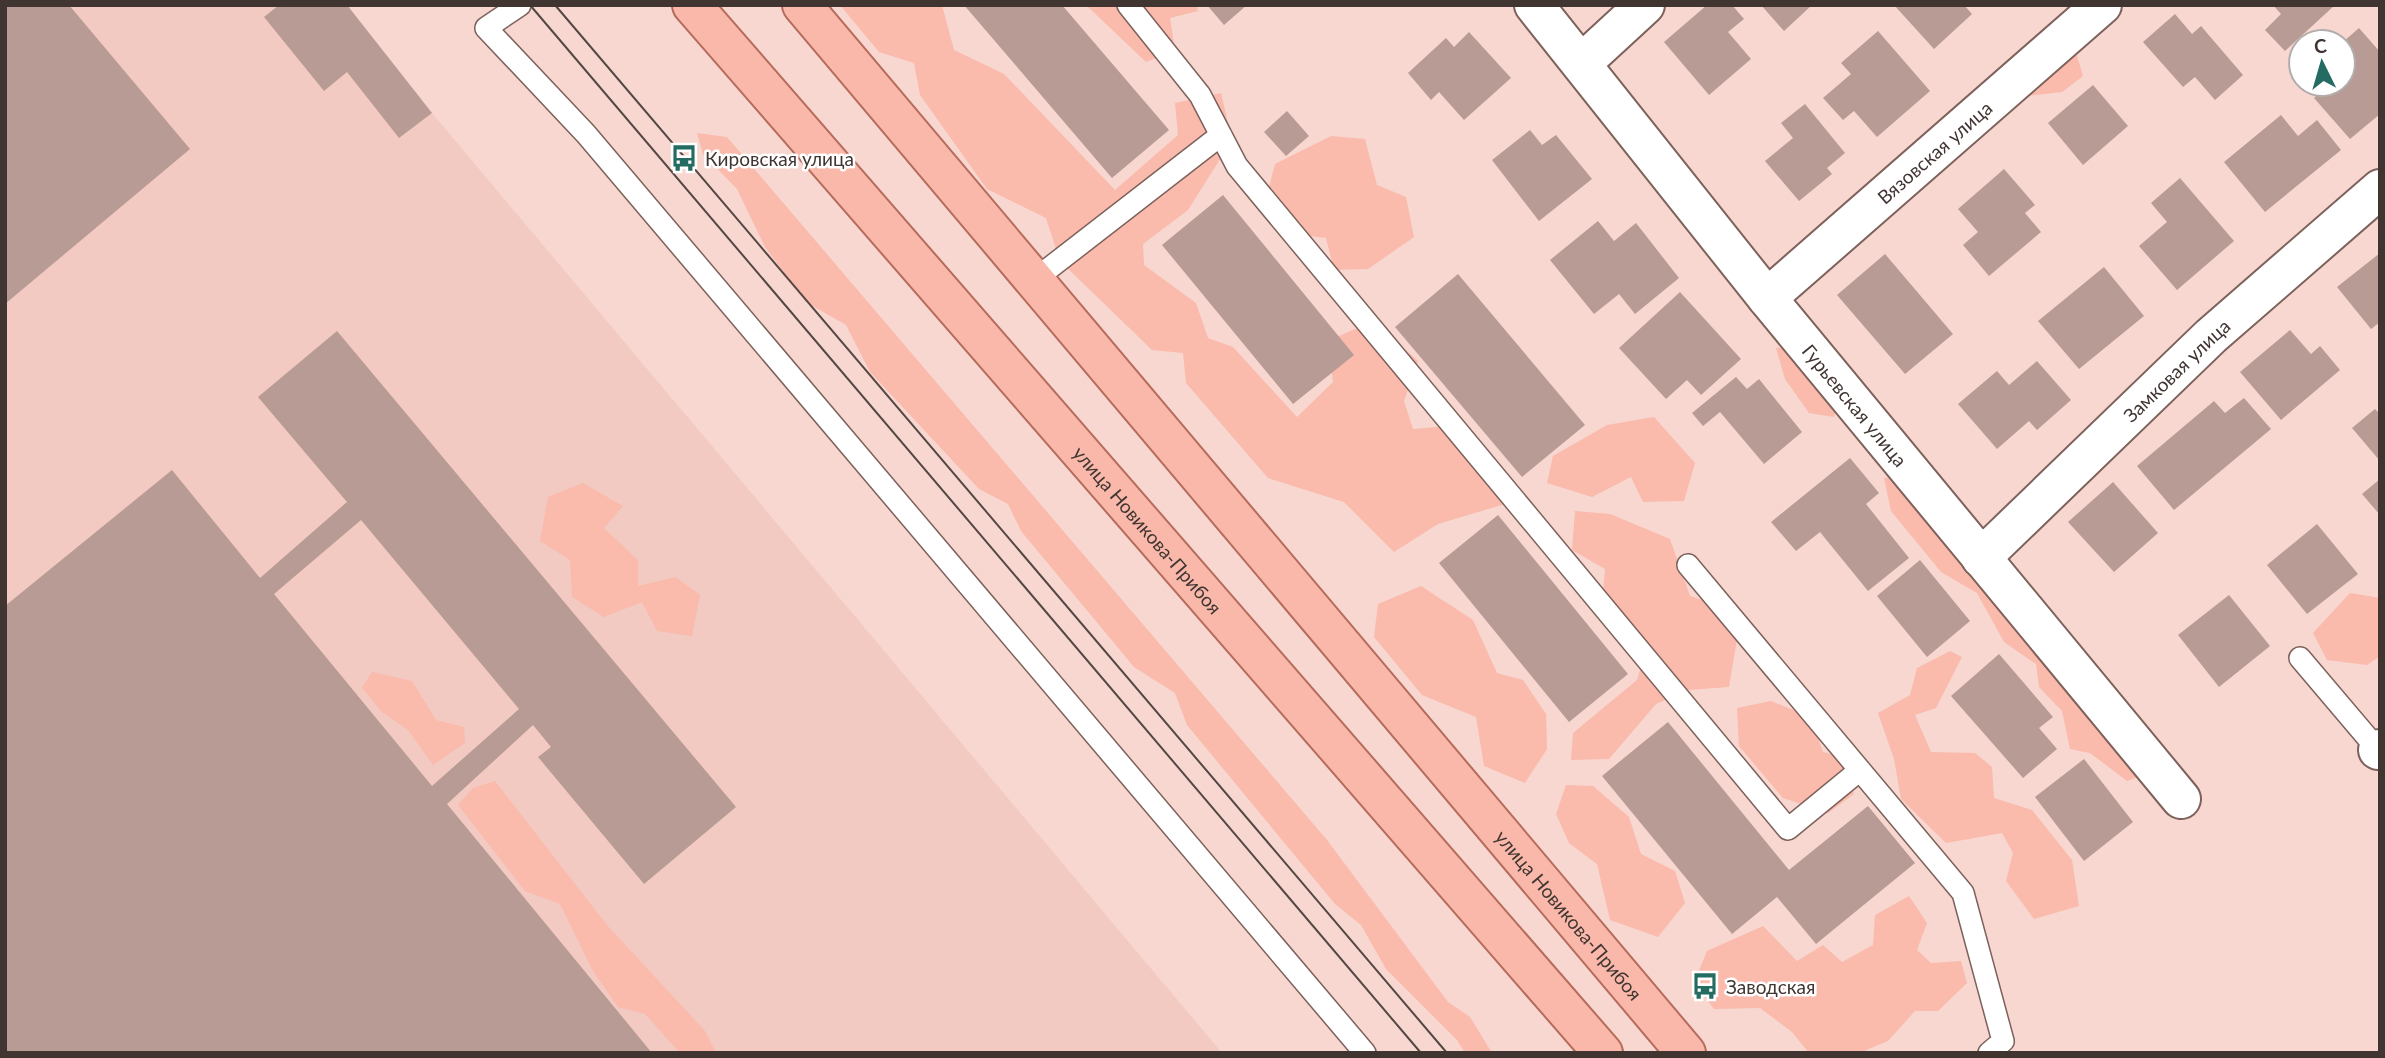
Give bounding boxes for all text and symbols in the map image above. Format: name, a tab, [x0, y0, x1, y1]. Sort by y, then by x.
north arrow	[2287, 28, 2357, 98]
text: С	[2313, 34, 2328, 58]
street label: Вязовская улица	[1872, 96, 1996, 208]
bus stop icon: Кировская улица	[669, 143, 699, 173]
place label: Кировская улица	[705, 147, 854, 170]
street label: Замковая улица	[2118, 314, 2234, 426]
street label: Гурьевская улица	[1798, 339, 1913, 471]
street label: улица Новикова-Прибоя	[1069, 441, 1227, 618]
street label: улица Новикова-Прибоя	[1491, 825, 1647, 1004]
bus stop icon: Заводская	[1690, 971, 1720, 1001]
place label: Заводская	[1726, 975, 1815, 998]

